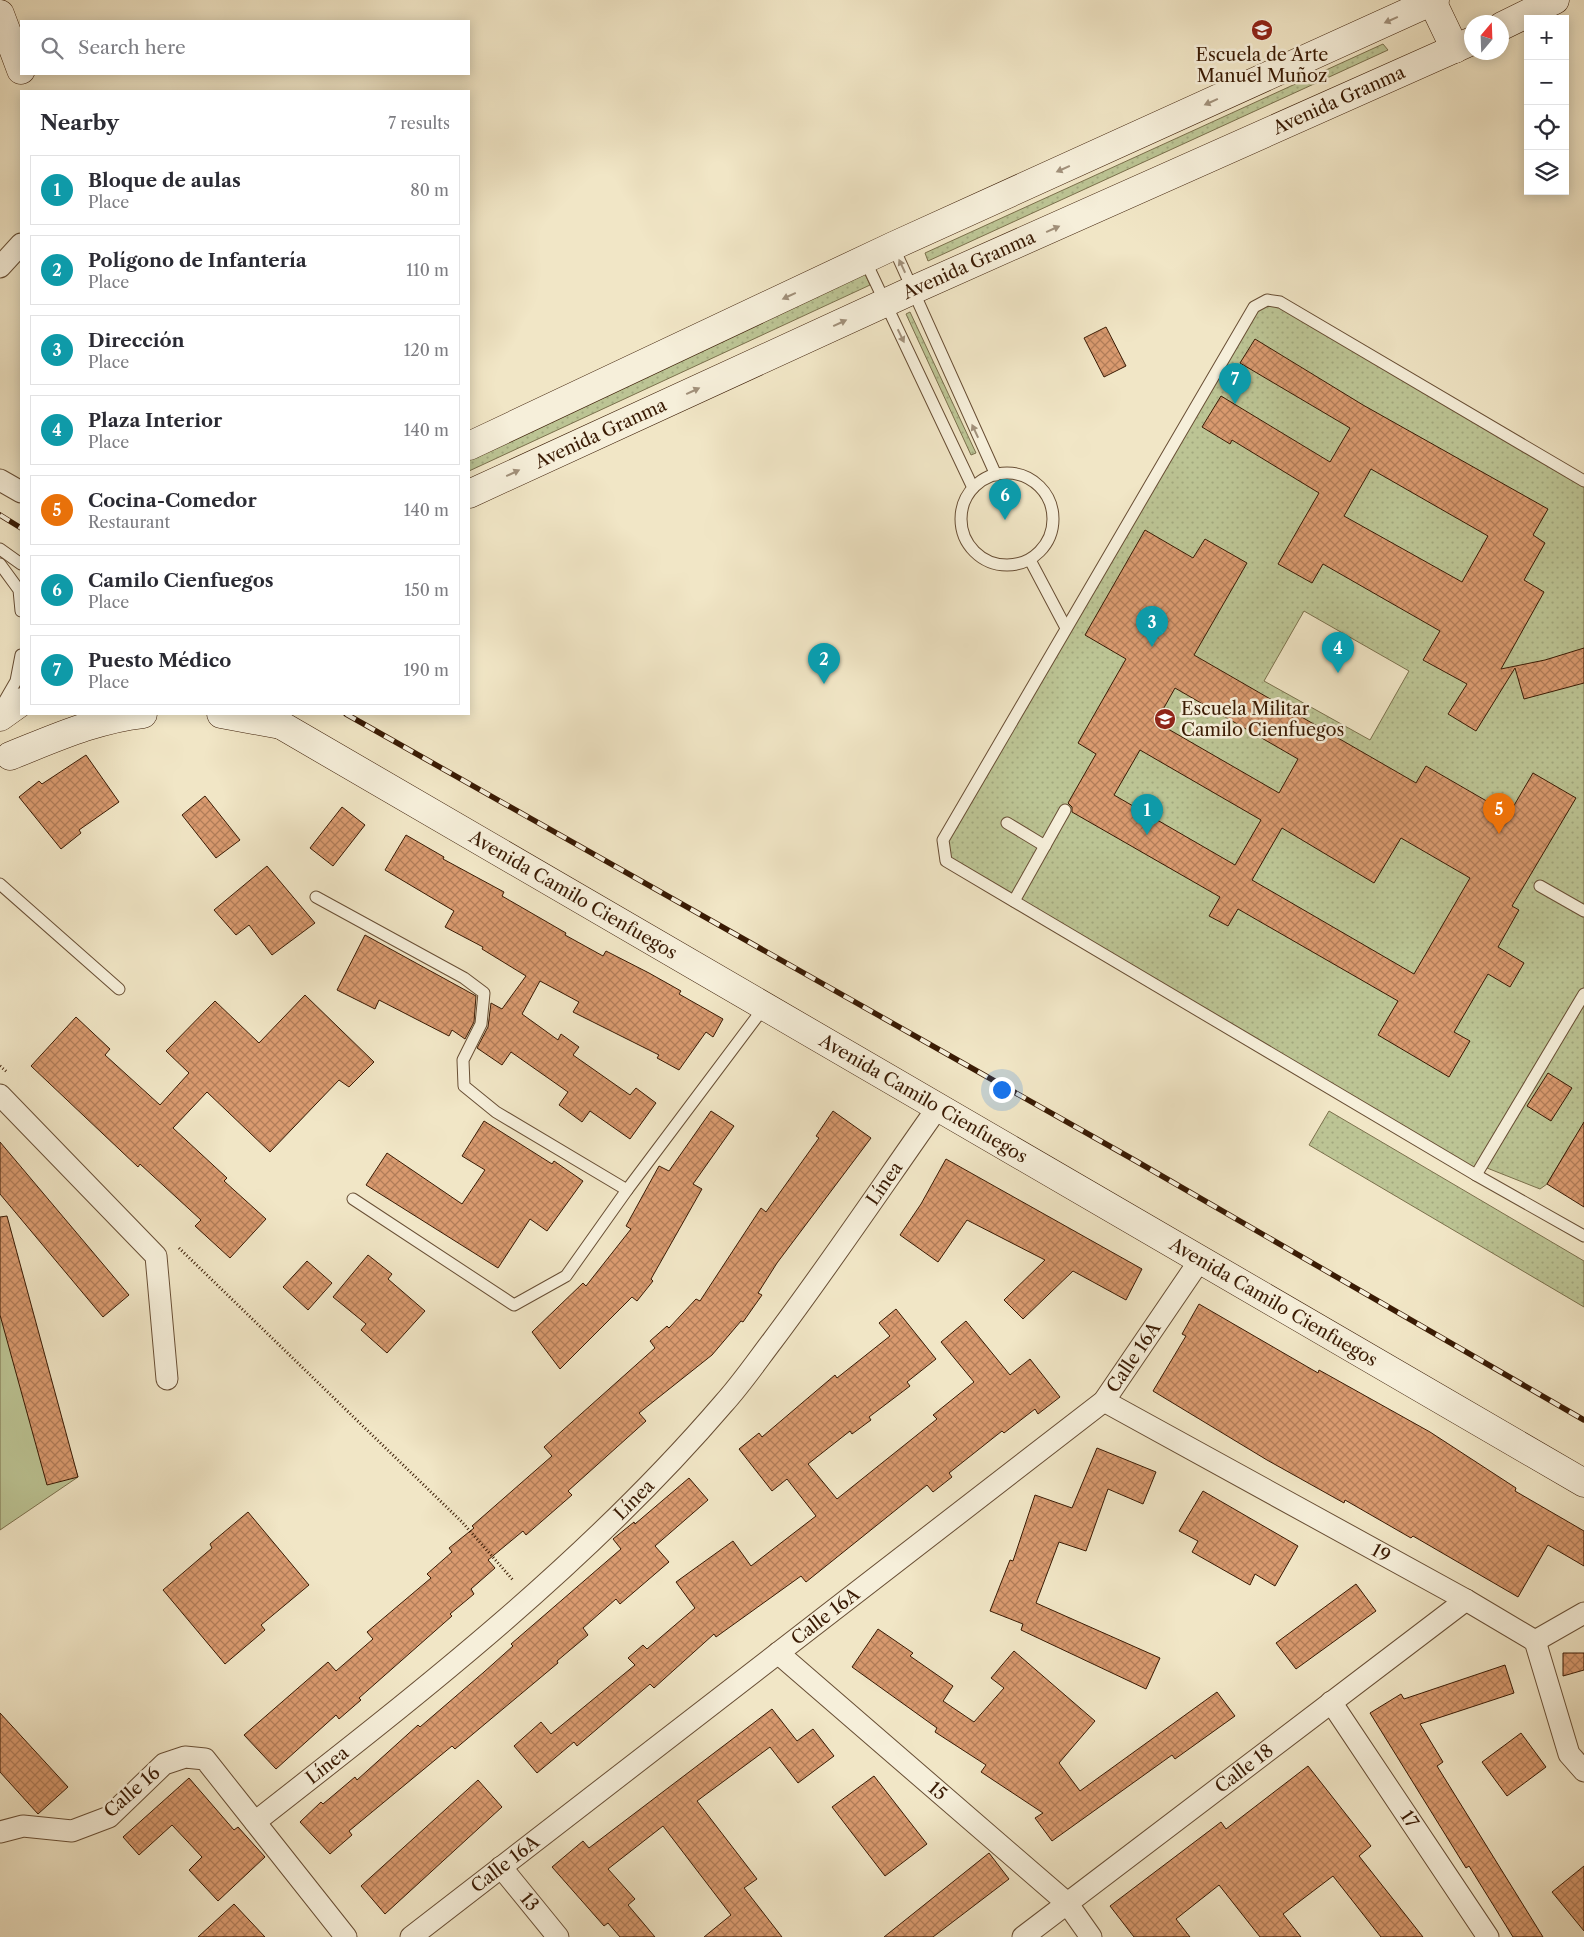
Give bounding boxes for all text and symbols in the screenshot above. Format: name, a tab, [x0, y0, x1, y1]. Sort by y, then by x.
north arrow	[1464, 15, 1509, 60]
map controls	[1524, 15, 1569, 195]
button: +	[1524, 15, 1569, 60]
one-way arrow	[1384, 17, 1398, 25]
school or university icon: Escuela de Arte Manuel Muñoz	[1250, 18, 1274, 42]
search box	[20, 20, 470, 75]
icon: search	[38, 34, 66, 62]
text: Search here	[78, 36, 186, 59]
place label: Escuela de Arte Manuel Muñoz	[1196, 44, 1328, 87]
button: −	[1524, 60, 1569, 105]
street label: Avenida Granma	[1269, 61, 1409, 140]
one-way arrow	[1204, 98, 1218, 106]
button: locate	[1524, 105, 1569, 150]
text: Nearby	[40, 110, 119, 135]
text: 7 results	[388, 113, 450, 133]
button: layers	[1524, 150, 1569, 195]
one-way arrow	[1056, 166, 1070, 174]
text: Bloque de aulas	[88, 169, 241, 192]
text: 1	[53, 180, 61, 200]
text: 80 m	[410, 180, 449, 200]
text: Place	[88, 192, 129, 212]
one-way arrow	[1046, 224, 1060, 232]
street label: Avenida Granma	[899, 226, 1039, 305]
text: Polígono de Infantería	[88, 249, 307, 272]
one-way arrow	[898, 259, 906, 273]
text: 2	[52, 260, 62, 280]
text: 110 m	[406, 260, 449, 280]
text: Place	[88, 272, 129, 292]
one-way arrow	[782, 292, 796, 300]
one-way arrow	[833, 319, 847, 327]
text: Dirección	[88, 329, 185, 352]
one-way arrow	[897, 329, 905, 343]
text: 3	[52, 340, 62, 360]
text: 120 m	[404, 340, 449, 360]
text: Place	[88, 352, 129, 372]
pin: 7	[1219, 363, 1251, 404]
one-way arrow	[685, 386, 700, 395]
street label: Avenida Granma	[531, 394, 671, 474]
text: Plaza Interior	[88, 409, 222, 432]
text: 4	[52, 420, 62, 440]
text: 140 m	[404, 420, 449, 440]
one-way arrow	[971, 424, 979, 438]
text: Place	[88, 432, 129, 452]
one-way arrow	[506, 469, 520, 477]
pin: 6	[989, 479, 1021, 520]
text: Cocina-Comedor	[88, 489, 257, 512]
text: 5	[53, 500, 61, 520]
text: 140 m	[404, 500, 449, 520]
text: Restaurant	[88, 512, 170, 532]
text: Camilo Cienfuegos	[88, 569, 274, 592]
text: 6	[52, 580, 62, 600]
text: 150 m	[404, 580, 449, 600]
text: Place	[88, 592, 129, 612]
pin: 3	[1136, 606, 1168, 647]
pin: 4	[1322, 632, 1354, 673]
pin: 2	[808, 643, 840, 684]
text: Puesto Médico	[88, 649, 231, 672]
text: 7	[53, 660, 61, 680]
text: 190 m	[404, 660, 449, 680]
text: Place	[88, 672, 129, 692]
place label: Escuela Militar Camilo Cienfuegos	[1181, 698, 1344, 741]
school or university icon: Escuela Militar Camilo Cienfuegos	[1153, 707, 1177, 731]
pin: 5	[1483, 793, 1515, 834]
pin: 1	[1131, 794, 1163, 835]
street label: Avenida Camilo Cienfuegos	[464, 825, 681, 964]
street label: Avenida Camilo Cienfuegos	[814, 1029, 1031, 1168]
your location	[989, 1077, 1015, 1103]
street label: Línea	[862, 1157, 908, 1210]
street label: Avenida Camilo Cienfuegos	[1165, 1233, 1381, 1371]
street label: Calle 16A	[1102, 1317, 1166, 1397]
street label: Línea	[609, 1475, 659, 1525]
street label: 19	[1368, 1539, 1394, 1567]
street label: Calle 16A	[787, 1583, 865, 1650]
street label: Calle 18	[1211, 1740, 1278, 1798]
street label: Línea	[302, 1741, 353, 1789]
street label: Calle 16	[99, 1762, 165, 1822]
street label: 15	[924, 1777, 951, 1805]
street label: 17	[1396, 1806, 1423, 1832]
street label: Calle 16A	[467, 1830, 544, 1898]
street label: 13	[515, 1888, 543, 1916]

